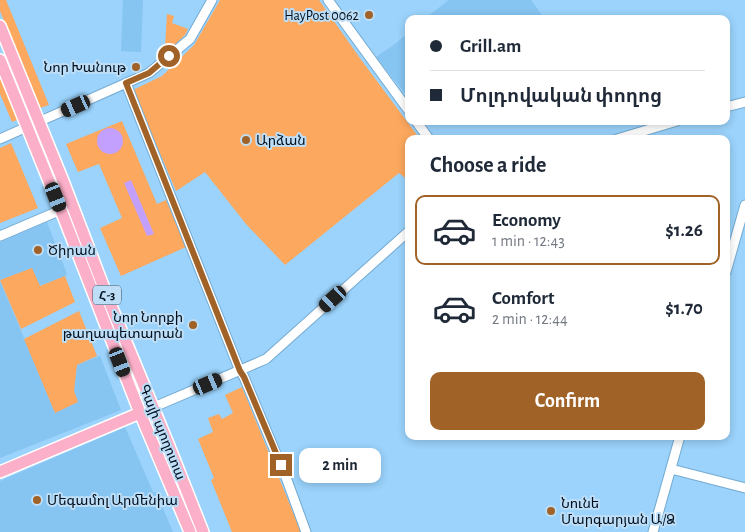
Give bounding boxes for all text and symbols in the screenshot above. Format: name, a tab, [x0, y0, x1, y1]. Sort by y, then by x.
place label: HayPost 0062	[284, 9, 359, 23]
marker: HayPost 0062	[363, 9, 375, 21]
text: Grill.am	[460, 37, 521, 56]
route start	[158, 45, 180, 67]
place label: Նոր Խանութ	[43, 61, 127, 75]
marker: Նոր Խանութ	[130, 61, 142, 73]
text: Մոլդովական փողոց	[460, 87, 662, 106]
car	[59, 93, 92, 119]
marker: Արձան	[240, 134, 252, 146]
place label: Արձան	[256, 134, 306, 148]
text: Choose a ride	[430, 154, 546, 176]
car	[43, 180, 68, 214]
icon: car	[432, 208, 477, 253]
text: Economy	[492, 211, 561, 230]
text: $1.26	[665, 221, 703, 240]
text: 1 min · 12:43	[492, 233, 565, 249]
marker: Ծիրան	[32, 244, 44, 256]
place label: Ծիրան	[48, 244, 96, 258]
car	[316, 283, 349, 315]
road number: Հ-3	[93, 286, 121, 304]
icon: car	[432, 286, 477, 331]
text: Comfort	[492, 289, 554, 308]
text: $1.70	[665, 299, 703, 318]
place label: Նոր Նորքի թաղապետարան	[63, 311, 183, 341]
text: 2 min · 12:44	[492, 311, 568, 327]
marker: Նոր Նորքի թաղապետարան	[187, 319, 199, 331]
car	[107, 345, 132, 379]
car	[191, 371, 224, 397]
button: Confirm	[430, 372, 705, 430]
street label: Գայի պողոտա	[137, 383, 188, 482]
callout: 2 min	[298, 448, 381, 482]
route end	[270, 454, 292, 476]
text: 2 min	[322, 457, 358, 473]
marker: Մեգամոլ Արմենիա	[31, 494, 43, 506]
place label: Մեգամոլ Արմենիա	[47, 494, 178, 508]
place label: Նունե Մարգարյան Ա/Ձ	[561, 497, 675, 527]
marker: Նունե Մարգարյան Ա/Ձ	[545, 505, 557, 517]

